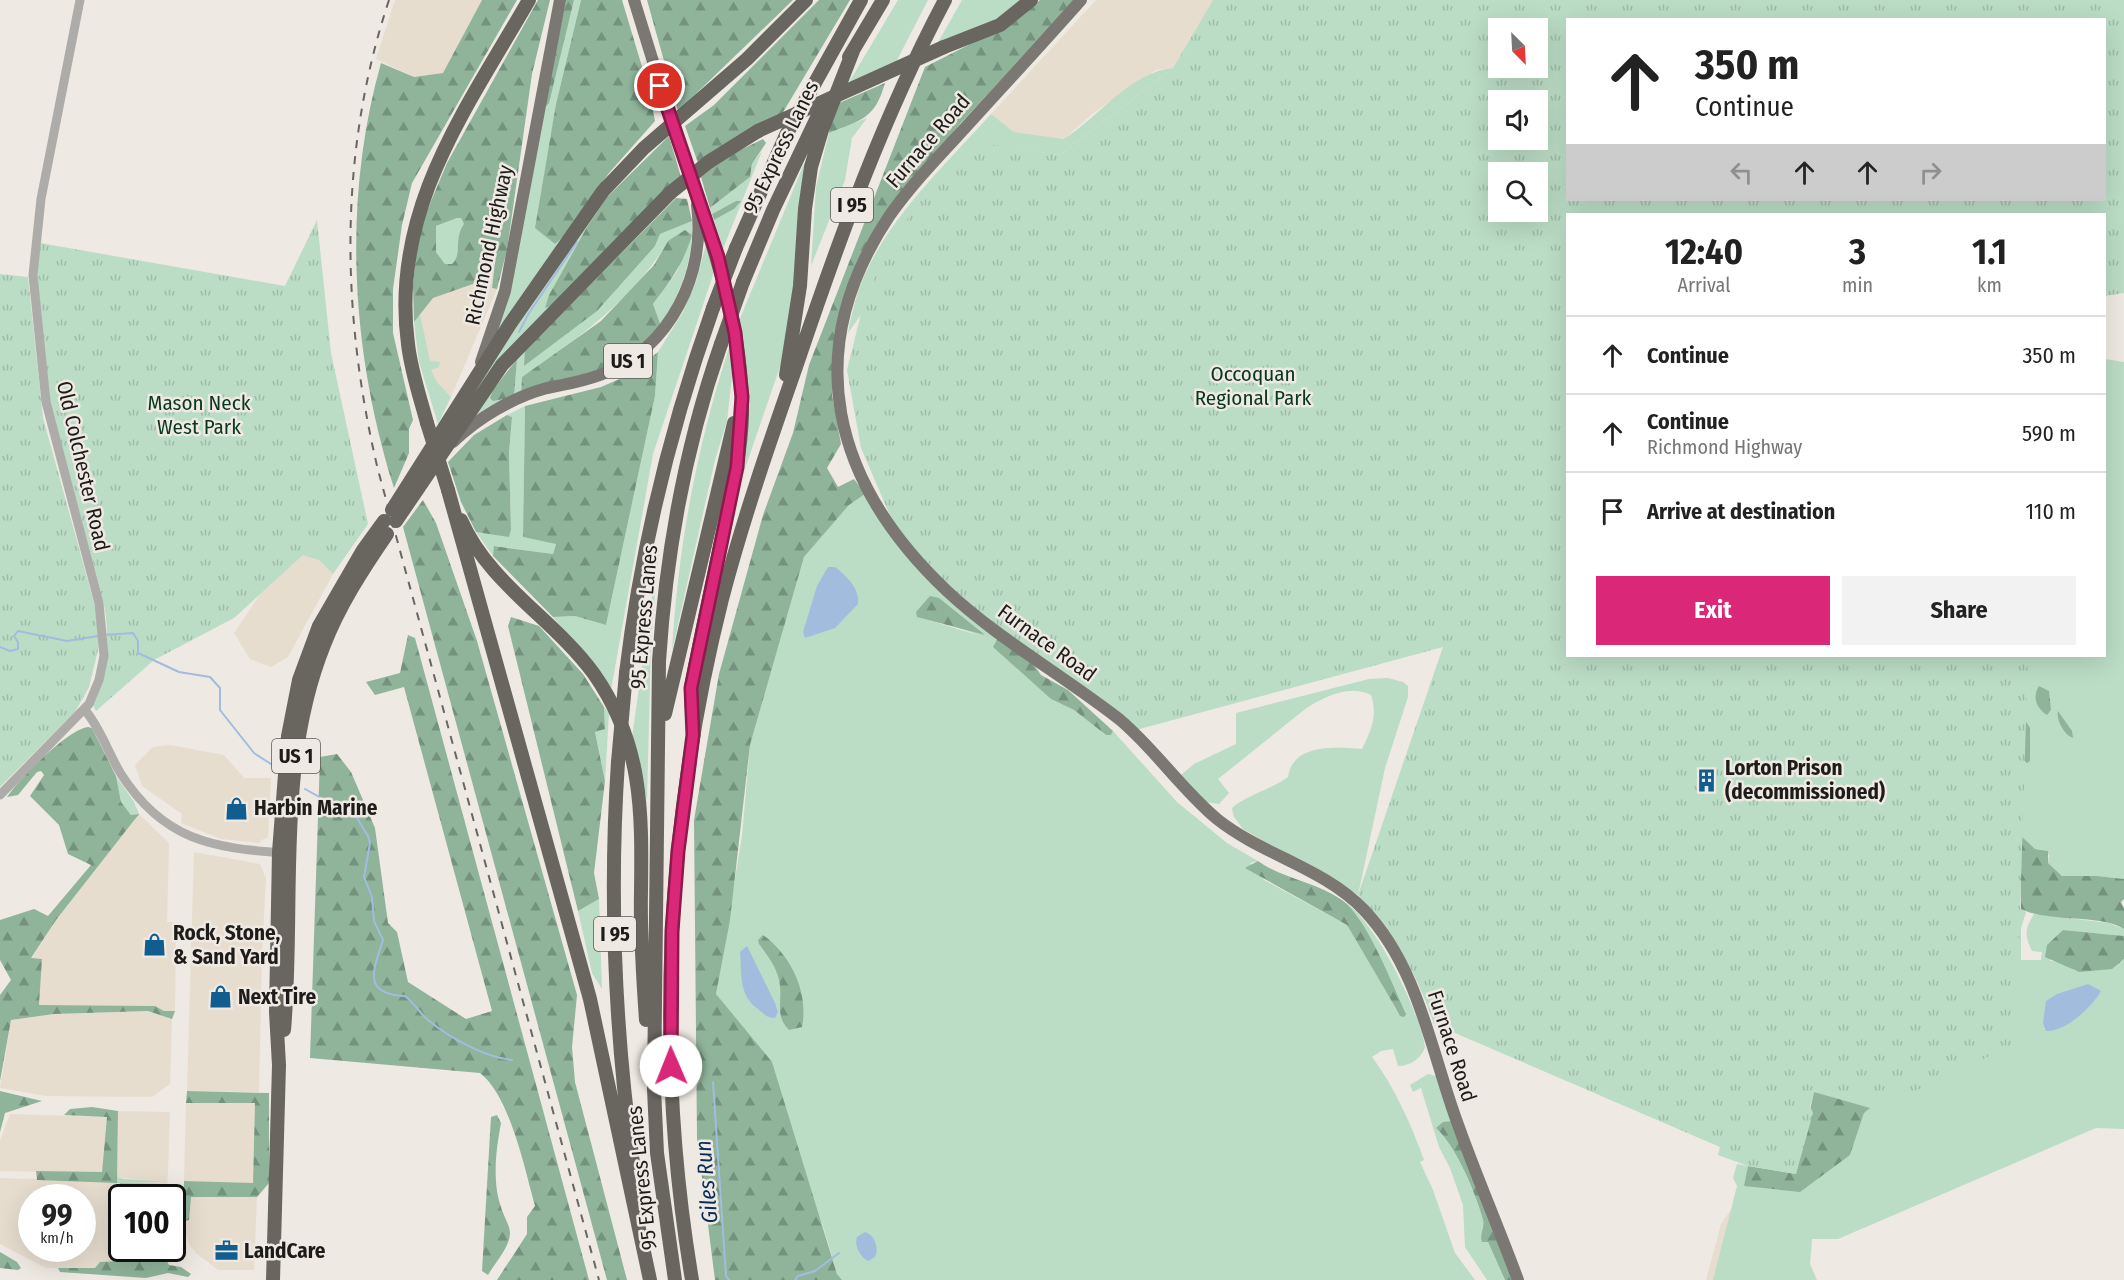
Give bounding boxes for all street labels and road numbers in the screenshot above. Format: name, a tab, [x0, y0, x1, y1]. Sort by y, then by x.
street label: 95 Express Lanes	[738, 76, 824, 218]
street label: Furnace Road	[880, 89, 976, 193]
street label: Richmond Highway	[459, 162, 519, 327]
road number: I 95	[831, 188, 873, 222]
road number: US 1	[604, 344, 652, 378]
street label: Old Colchester Road	[51, 378, 115, 554]
street label: 95 Express Lanes	[625, 544, 663, 690]
street label: Furnace Road	[993, 599, 1101, 687]
road number: US 1	[272, 739, 320, 773]
road number: I 95	[594, 917, 636, 951]
street label: Furnace Road	[1422, 987, 1482, 1105]
street label: 95 Express Lanes	[622, 1105, 662, 1251]

